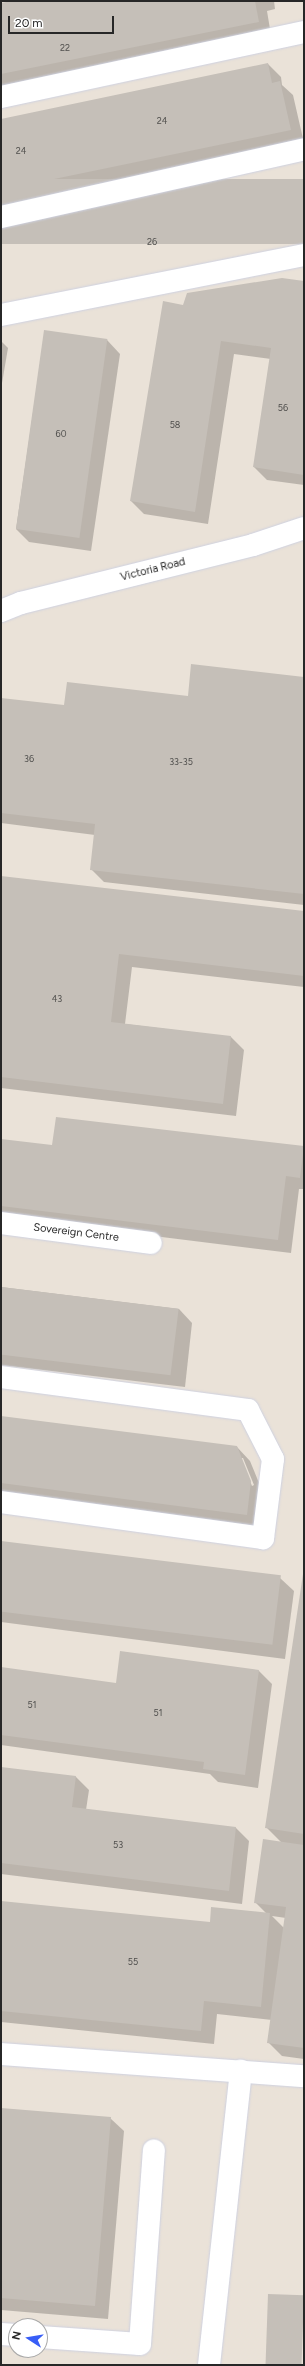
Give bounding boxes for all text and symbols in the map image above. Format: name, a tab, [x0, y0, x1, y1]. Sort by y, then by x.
scale bar	[10, 8, 116, 34]
text: 20 m	[15, 16, 43, 30]
house number: 22	[60, 43, 70, 53]
house number: 24	[157, 116, 167, 126]
house number: 24	[16, 146, 26, 156]
house number: 26	[147, 237, 157, 247]
house number: 56	[278, 403, 288, 413]
house number: 58	[170, 420, 180, 430]
house number: 60	[56, 429, 66, 439]
street label: Victoria Road	[119, 556, 187, 584]
house number: 36	[24, 754, 34, 764]
house number: 33-35	[169, 757, 193, 767]
house number: 43	[52, 994, 62, 1004]
street label: Sovereign Centre	[32, 1221, 120, 1245]
house number: 51	[28, 1700, 36, 1710]
house number: 51	[154, 1708, 162, 1718]
house number: 53	[113, 1840, 123, 1850]
house number: 55	[128, 1957, 138, 1967]
north arrow	[8, 2318, 48, 2358]
text: N	[10, 2330, 24, 2341]

